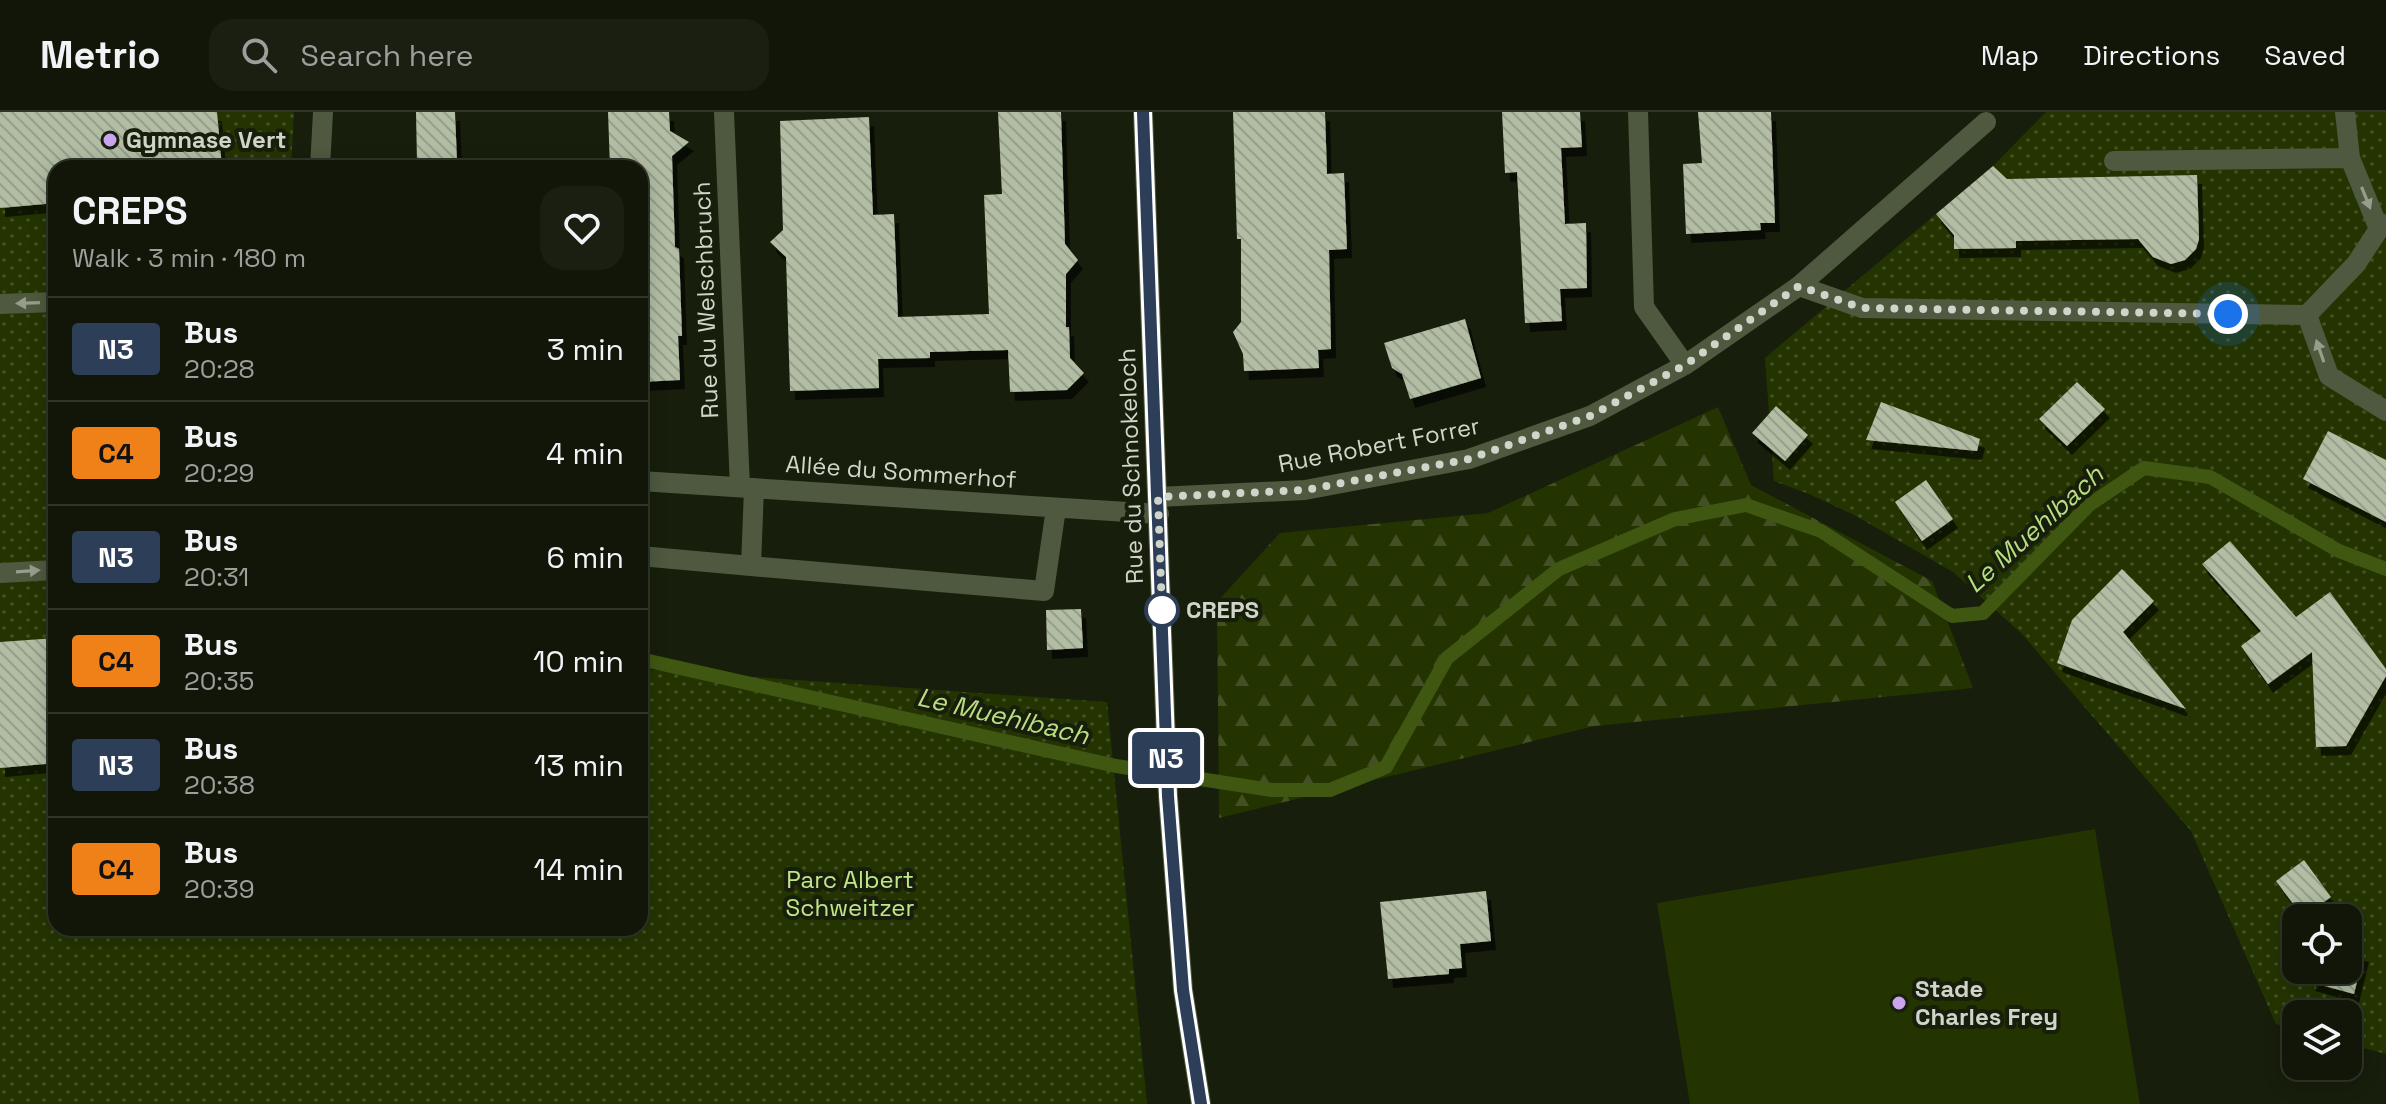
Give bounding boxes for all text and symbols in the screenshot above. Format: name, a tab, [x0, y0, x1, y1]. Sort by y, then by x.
search box	[209, 19, 769, 91]
text: Metrio	[40, 31, 161, 79]
icon: search	[237, 33, 281, 77]
text: Search here	[301, 36, 473, 75]
text: Map	[1981, 37, 2039, 73]
text: Directions	[2083, 37, 2220, 73]
text: Saved	[2264, 37, 2346, 73]
place label: Gymnase Vert	[126, 124, 286, 155]
marker: Gymnase Vert	[101, 131, 119, 149]
street label: Rue du Welschbruch	[686, 181, 725, 419]
button: heart	[540, 186, 624, 270]
one-way arrow	[2360, 186, 2373, 210]
text: CREPS	[72, 187, 188, 235]
text: Walk · 3 min · 180 m	[72, 241, 306, 275]
your location	[2208, 294, 2248, 334]
one-way arrow	[15, 297, 40, 310]
text: Bus	[184, 313, 238, 352]
text: 3 min	[547, 330, 624, 369]
text: N3	[98, 331, 134, 367]
one-way arrow	[2313, 339, 2325, 363]
street label: Rue du Schnokeloch	[1111, 348, 1150, 585]
text: 20:28	[184, 352, 255, 386]
street label: Rue Robert Forrer	[1275, 410, 1482, 479]
text: Bus	[184, 417, 238, 456]
text: 4 min	[546, 434, 624, 473]
text: C4	[98, 435, 134, 471]
street label: Allée du Sommerhof	[784, 448, 1018, 495]
text: 20:29	[184, 456, 254, 490]
water label: Le Muehlbach	[1958, 457, 2111, 600]
text: Bus	[184, 521, 238, 560]
text: 6 min	[546, 538, 624, 577]
text: N3	[98, 539, 134, 575]
text: 20:31	[184, 560, 249, 594]
one-way arrow	[16, 564, 41, 577]
marker: CREPS	[1145, 593, 1179, 627]
place label: CREPS	[1186, 594, 1259, 625]
text: Bus	[184, 625, 238, 664]
text: 10 min	[533, 642, 624, 681]
text: C4	[98, 643, 134, 679]
text: 20:35	[184, 664, 254, 698]
water label: Le Muehlbach	[914, 680, 1093, 752]
text: Bus	[184, 729, 238, 768]
line badge: N3	[1130, 732, 1202, 784]
text: N3	[1148, 740, 1184, 776]
text: 13 min	[534, 746, 624, 785]
text: N3	[98, 747, 134, 783]
text: 20:38	[184, 768, 255, 802]
text: Bus	[184, 833, 238, 872]
text: 14 min	[533, 850, 624, 889]
text: C4	[98, 851, 134, 887]
park label: Parc Albert Schweitzer	[785, 864, 915, 923]
text: 20:39	[184, 872, 255, 906]
map controls	[2282, 904, 2362, 1080]
button: locate	[2282, 904, 2362, 984]
place label: Stade Charles Frey	[1915, 973, 2058, 1032]
marker: Stade Charles Frey	[1890, 994, 1908, 1012]
button: layers	[2282, 1000, 2362, 1080]

